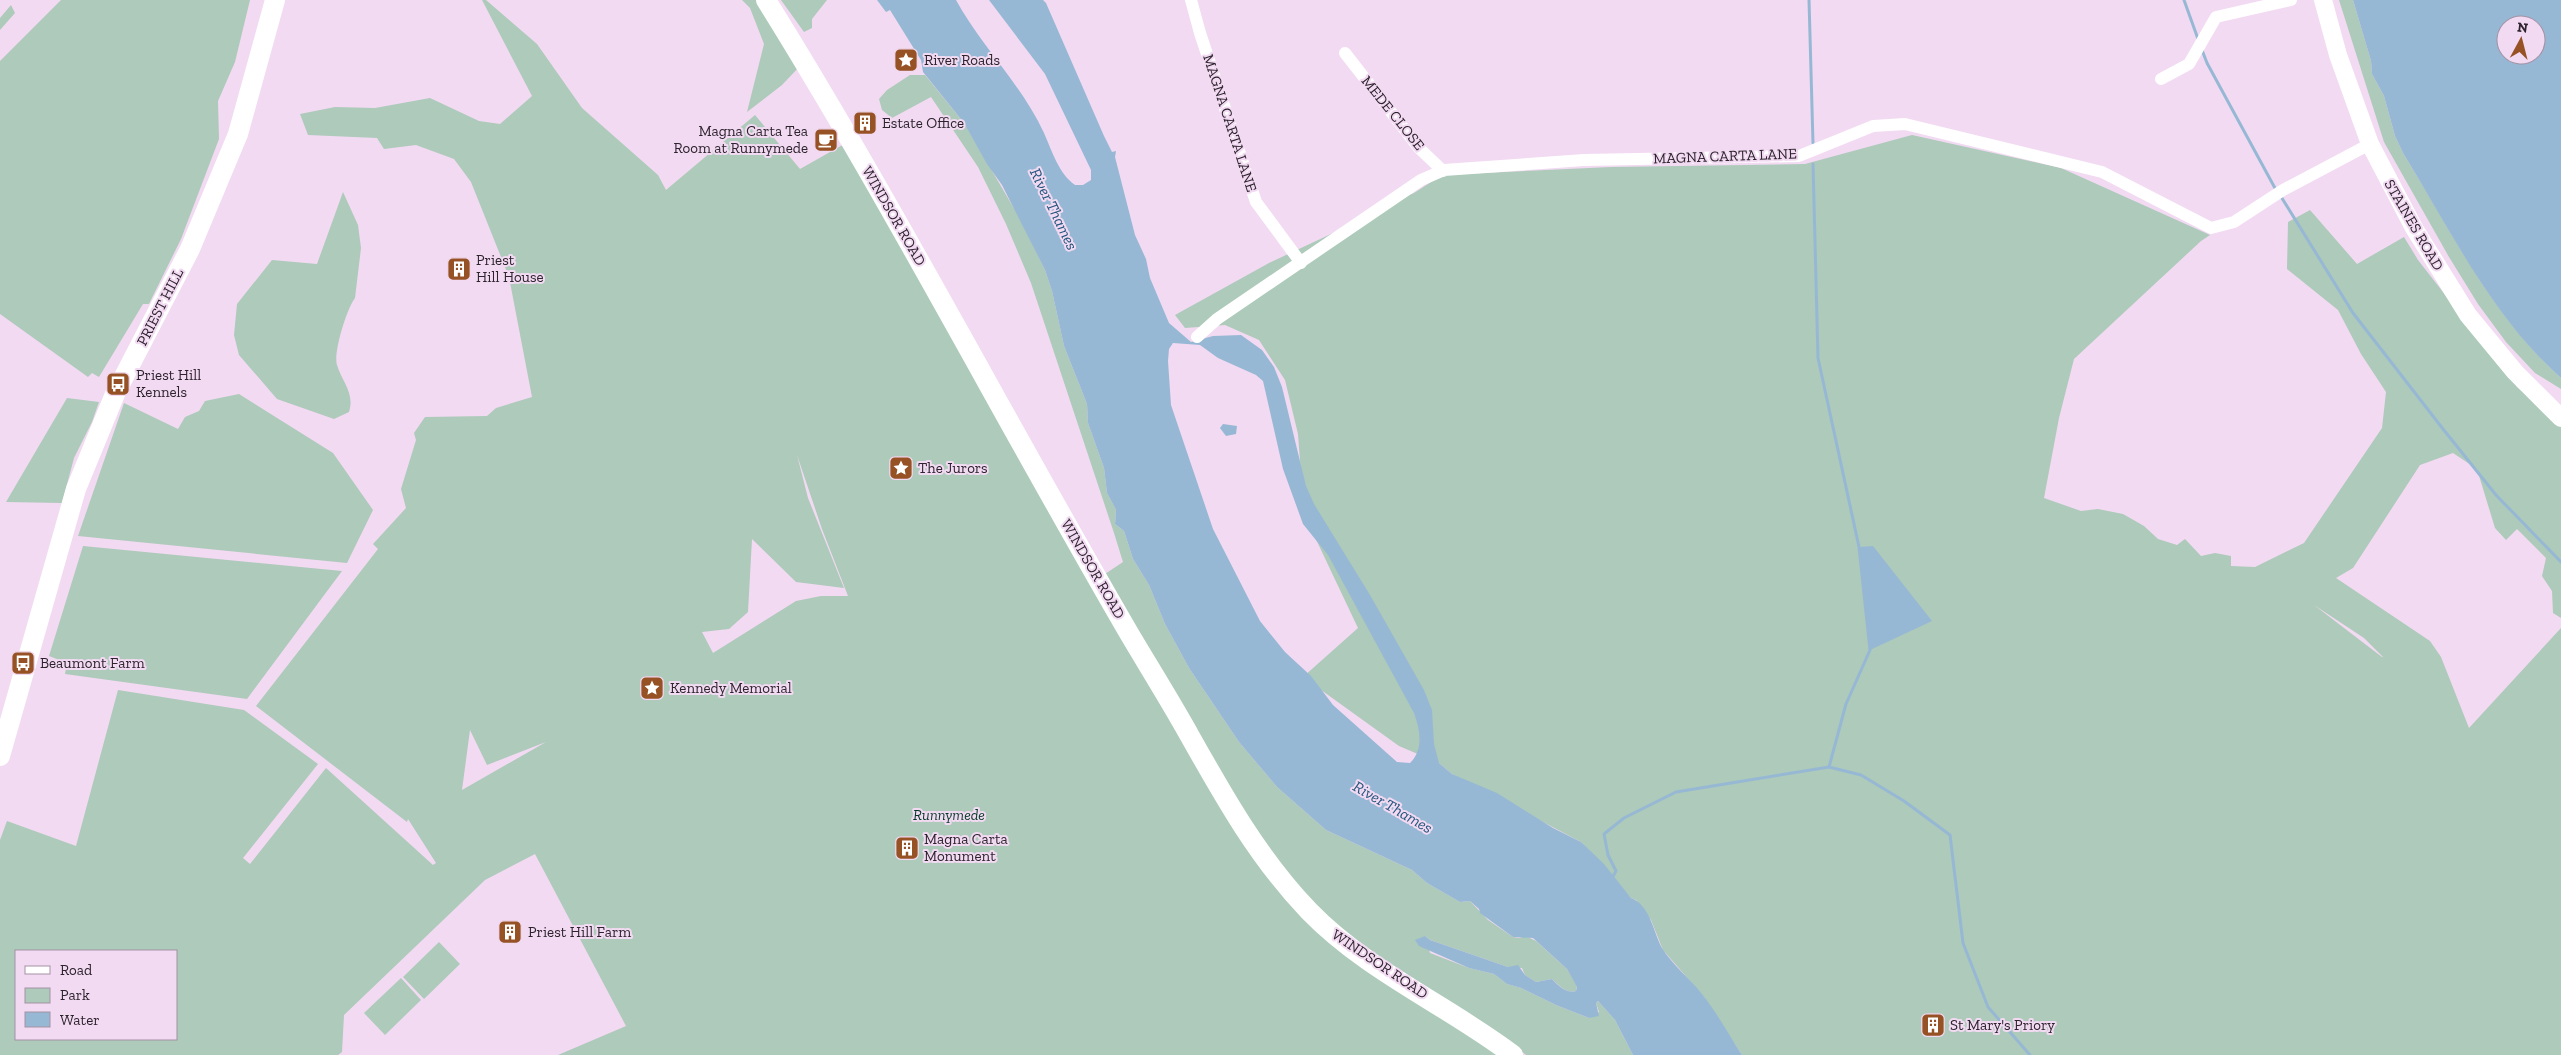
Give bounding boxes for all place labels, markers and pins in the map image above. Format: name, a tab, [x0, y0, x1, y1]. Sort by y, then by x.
place icon: River Roads	[893, 47, 919, 73]
place label: River Roads	[924, 51, 1000, 69]
building icon: Estate Office	[852, 110, 878, 136]
place label: Estate Office	[882, 114, 964, 132]
place label: Magna Carta Tea Room at Runnymede	[674, 122, 808, 157]
cafe icon: Magna Carta Tea Room at Runnymede	[813, 127, 839, 153]
place label: Priest Hill House	[476, 251, 544, 286]
building icon: Priest Hill House	[446, 256, 472, 282]
place label: Priest Hill Kennels	[136, 366, 201, 401]
bus stop icon: Priest Hill Kennels	[105, 371, 131, 397]
place icon: The Jurors	[888, 455, 914, 481]
place label: The Jurors	[918, 459, 988, 477]
bus stop icon: Beaumont Farm	[10, 650, 36, 676]
place label: Beaumont Farm	[40, 654, 145, 672]
place icon: Kennedy Memorial	[639, 675, 665, 701]
place label: Kennedy Memorial	[670, 679, 792, 697]
place label: Magna Carta Monument	[924, 830, 1008, 865]
building icon: Magna Carta Monument	[894, 835, 920, 861]
building icon: Priest Hill Farm	[497, 919, 523, 945]
place label: Priest Hill Farm	[528, 923, 631, 941]
building icon: St Mary's Priory	[1920, 1012, 1946, 1038]
place label: St Mary's Priory	[1950, 1016, 2055, 1034]

